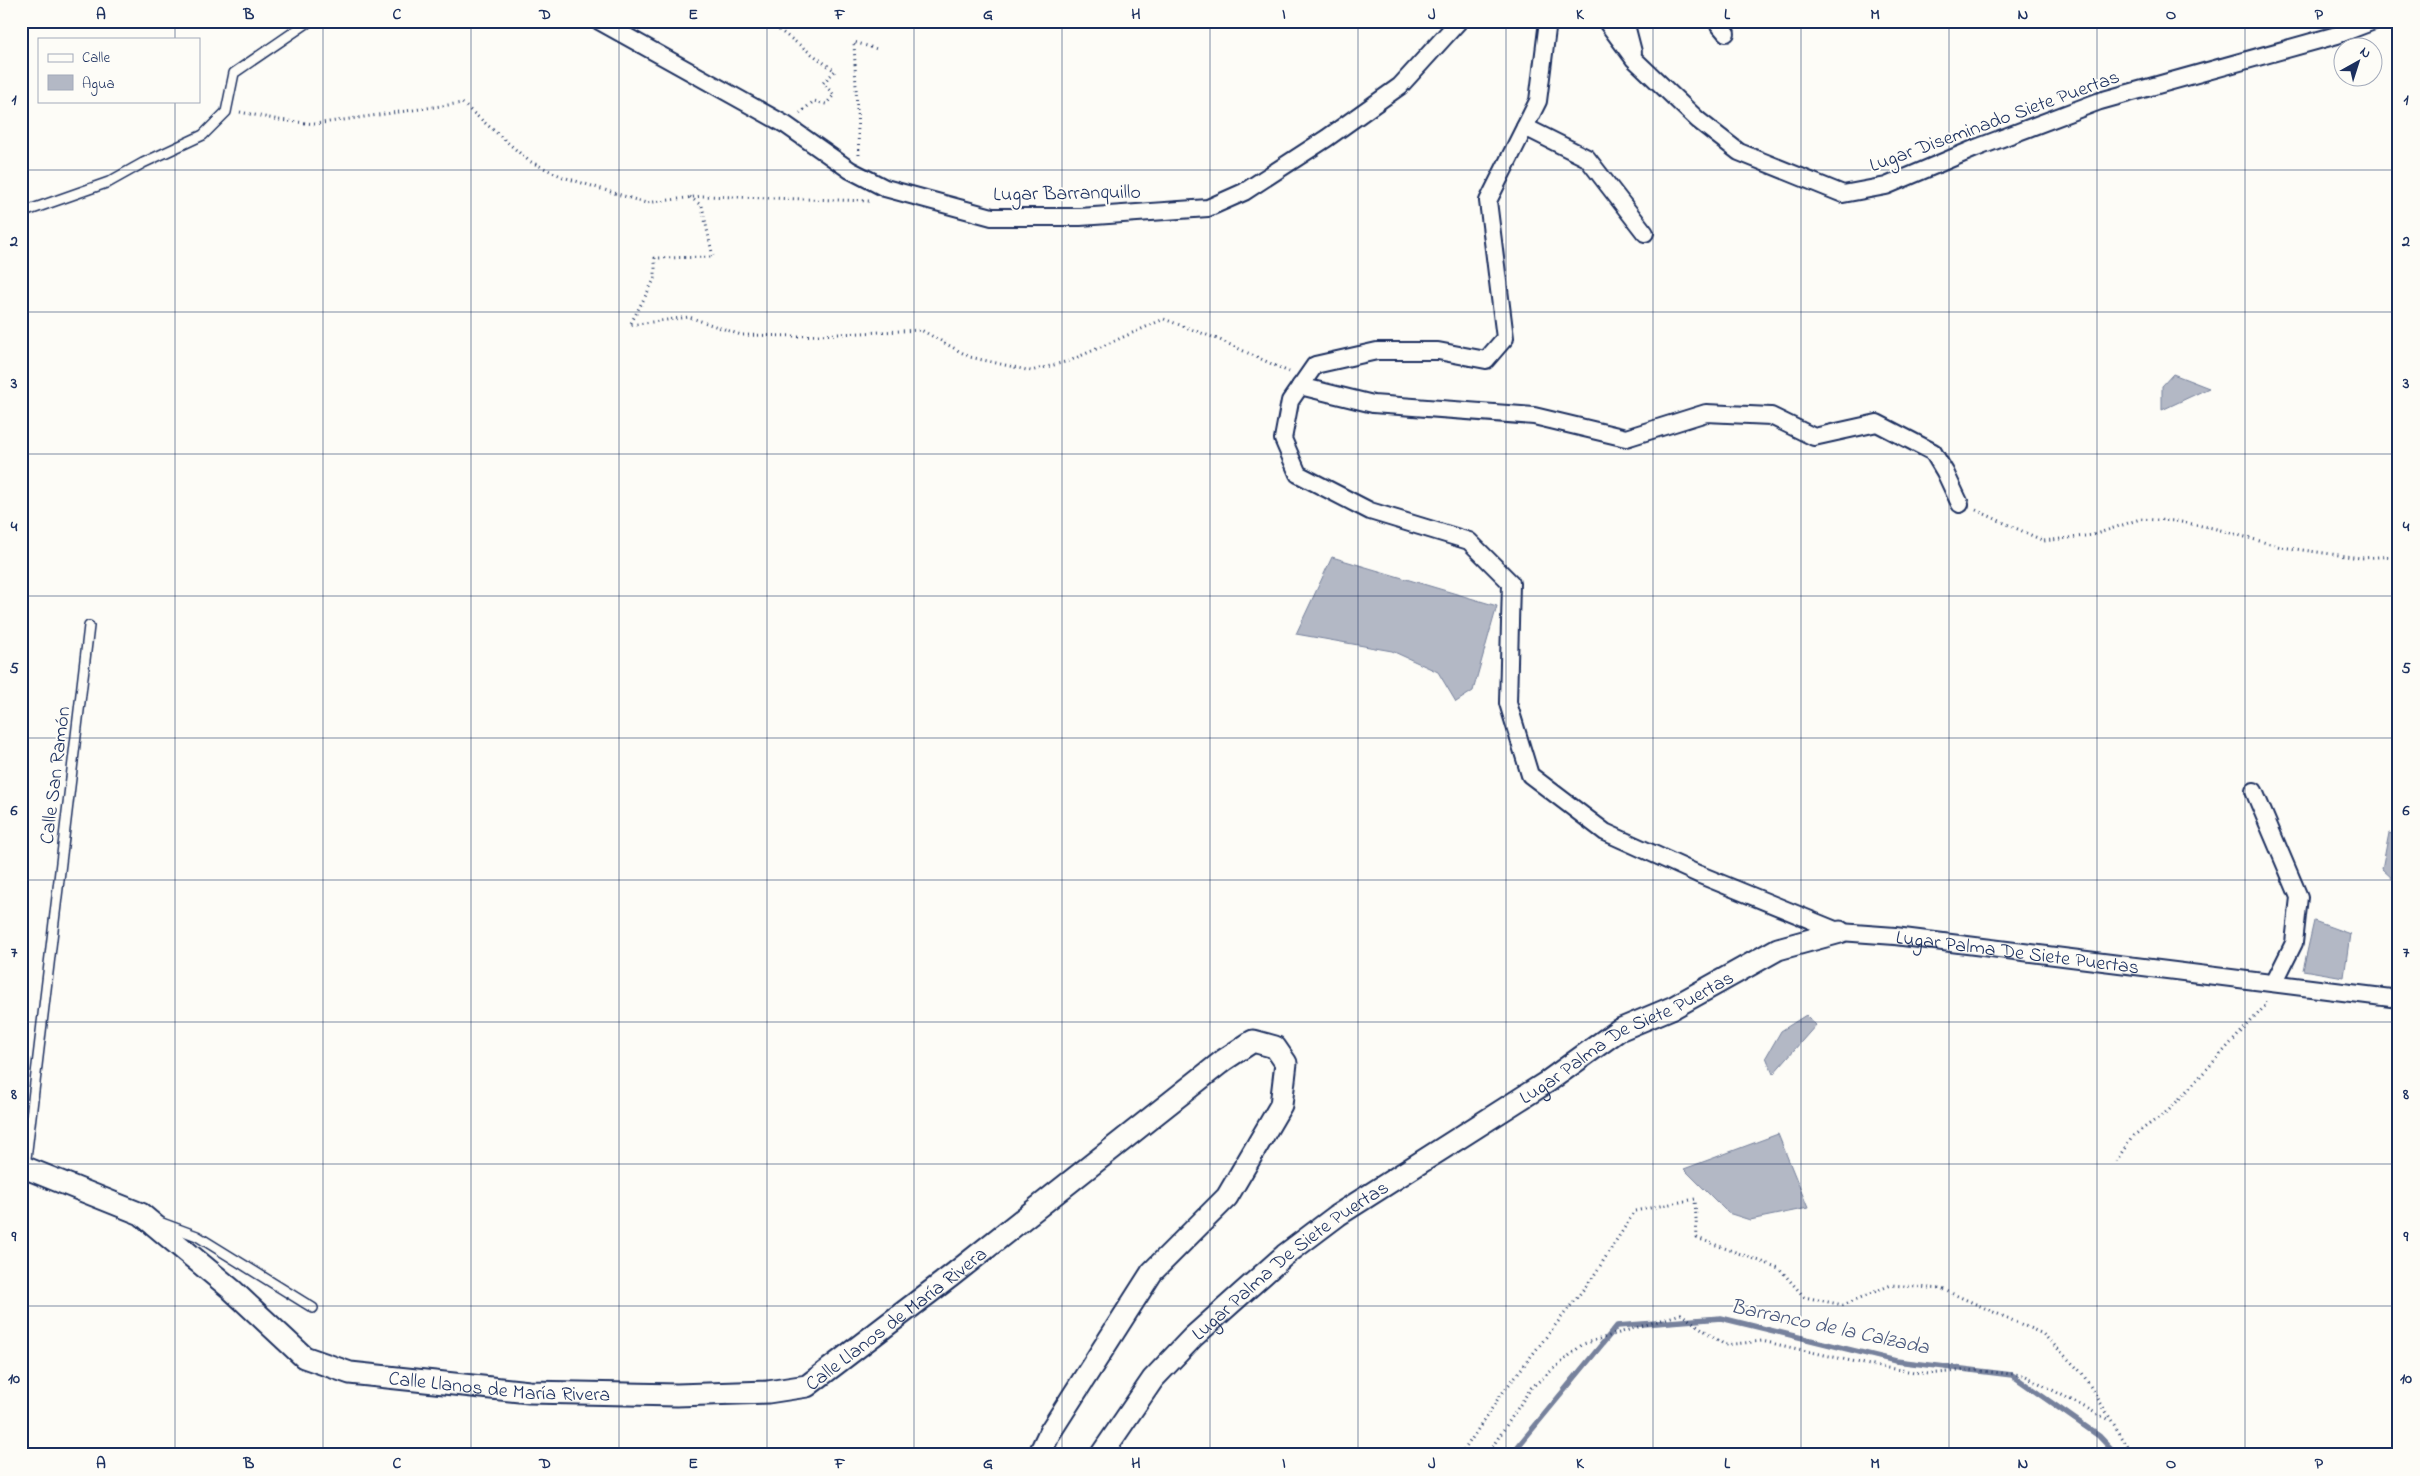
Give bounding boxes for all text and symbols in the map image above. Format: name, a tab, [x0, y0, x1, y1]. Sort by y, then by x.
text: A	[96, 3, 106, 27]
text: B	[243, 3, 255, 27]
text: C	[393, 3, 402, 27]
text: D	[538, 3, 551, 27]
text: E	[688, 3, 698, 27]
text: F	[834, 3, 846, 27]
text: G	[983, 3, 993, 27]
text: H	[1131, 3, 1141, 27]
text: I	[1282, 3, 1286, 27]
text: J	[1428, 3, 1436, 27]
text: K	[1576, 3, 1585, 27]
text: L	[1724, 3, 1731, 27]
text: M	[1870, 3, 1880, 27]
text: N	[2018, 3, 2029, 27]
text: O	[2166, 3, 2177, 27]
text: P	[2315, 3, 2324, 27]
legend	[38, 38, 200, 102]
north arrow	[2332, 38, 2382, 88]
text: N	[2355, 42, 2376, 64]
text: Calle	[82, 47, 110, 69]
street label: Lugar Diseminado Siete Puertas	[1866, 64, 2124, 182]
text: Agua	[82, 73, 115, 96]
text: 1	[11, 88, 17, 112]
text: 1	[2403, 88, 2409, 112]
street label: Lugar Barranquillo	[993, 179, 1141, 211]
text: 2	[9, 230, 18, 254]
text: 2	[2401, 230, 2410, 254]
text: 3	[10, 372, 18, 396]
text: 3	[2402, 372, 2410, 396]
text: 4	[10, 515, 18, 539]
text: 4	[2402, 515, 2410, 539]
text: 5	[9, 657, 19, 681]
text: 5	[2401, 657, 2411, 681]
street label: Calle San Ramón	[34, 705, 79, 846]
text: 6	[9, 799, 18, 823]
text: 6	[2401, 799, 2410, 823]
street label: Lugar Palma De Siete Puertas	[1894, 924, 2141, 983]
text: 7	[11, 941, 18, 965]
text: 7	[2403, 941, 2410, 965]
street label: Lugar Palma De Siete Puertas	[1514, 965, 1740, 1113]
text: 8	[10, 1083, 17, 1107]
text: 8	[2402, 1083, 2409, 1107]
street label: Lugar Palma De Siete Puertas	[1186, 1174, 1395, 1349]
text: 9	[11, 1225, 17, 1249]
text: 9	[2403, 1225, 2409, 1249]
street label: Calle Llanos de María Rivera	[800, 1241, 994, 1399]
water label: Barranco de la Calzada	[1728, 1292, 1932, 1364]
street label: Calle Llanos de María Rivera	[387, 1365, 611, 1411]
text: 10	[8, 1367, 20, 1391]
text: 10	[2400, 1367, 2412, 1391]
text: A	[96, 1452, 106, 1476]
text: B	[243, 1452, 255, 1476]
text: C	[393, 1452, 402, 1476]
text: D	[538, 1452, 551, 1476]
text: E	[688, 1452, 698, 1476]
text: F	[834, 1452, 846, 1476]
text: G	[983, 1452, 993, 1476]
text: H	[1131, 1452, 1141, 1476]
text: I	[1282, 1452, 1286, 1476]
text: J	[1428, 1452, 1436, 1476]
text: K	[1576, 1452, 1585, 1476]
text: L	[1724, 1452, 1731, 1476]
text: M	[1870, 1452, 1880, 1476]
text: N	[2018, 1452, 2029, 1476]
text: O	[2166, 1452, 2177, 1476]
text: P	[2315, 1452, 2324, 1476]

